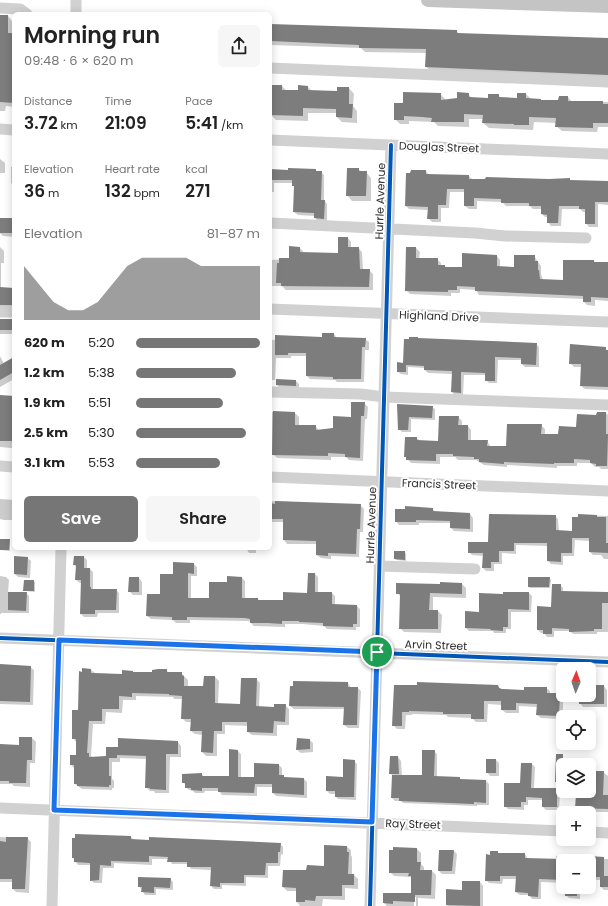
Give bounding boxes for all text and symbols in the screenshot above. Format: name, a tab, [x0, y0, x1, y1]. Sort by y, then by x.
text: Morning run	[24, 20, 160, 51]
button: share	[218, 25, 260, 67]
text: 09:48 · 6 × 620 m	[24, 51, 134, 70]
text: Distance	[24, 93, 72, 109]
text: Time	[105, 93, 131, 109]
text: Pace	[185, 93, 213, 109]
text: 3.72	[24, 111, 58, 135]
text: 21:09	[105, 111, 147, 135]
text: 5:41	[185, 111, 218, 135]
text: km	[58, 117, 78, 133]
text: /km	[218, 117, 243, 133]
street label: Douglas Street	[399, 138, 479, 156]
text: Elevation	[24, 161, 74, 177]
text: Heart rate	[105, 161, 160, 177]
text: kcal	[185, 161, 208, 177]
street label: Hurrle Avenue	[371, 162, 389, 240]
text: 36	[24, 179, 45, 203]
text: 132	[105, 179, 131, 203]
text: 271	[185, 179, 211, 203]
text: m	[45, 185, 59, 201]
text: bpm	[131, 185, 160, 201]
text: Elevation	[24, 224, 83, 243]
text: 81–87 m	[207, 224, 260, 243]
street label: Highland Drive	[399, 307, 479, 325]
text: 620 m	[24, 333, 65, 352]
text: 5:20	[88, 333, 115, 352]
text: 1.2 km	[24, 363, 65, 382]
text: 5:38	[88, 363, 115, 382]
text: 1.9 km	[24, 393, 65, 412]
text: 5:51	[88, 393, 111, 412]
text: 2.5 km	[24, 423, 68, 442]
text: 5:30	[88, 423, 115, 442]
text: 3.1 km	[24, 453, 65, 472]
text: 5:53	[88, 453, 115, 472]
street label: Francis Street	[402, 475, 476, 493]
street label: Hurrle Avenue	[362, 486, 380, 564]
button: Save	[24, 496, 138, 542]
button: Share	[146, 496, 260, 542]
pin	[360, 635, 394, 669]
street label: Arvin Street	[404, 636, 468, 654]
icon: arrive	[366, 641, 388, 663]
north arrow	[556, 662, 596, 702]
map controls	[556, 662, 596, 894]
button: locate	[556, 710, 596, 750]
button: layers	[556, 758, 596, 798]
button: +	[556, 806, 596, 846]
street label: Ray Street	[385, 815, 441, 833]
button: −	[556, 854, 596, 894]

